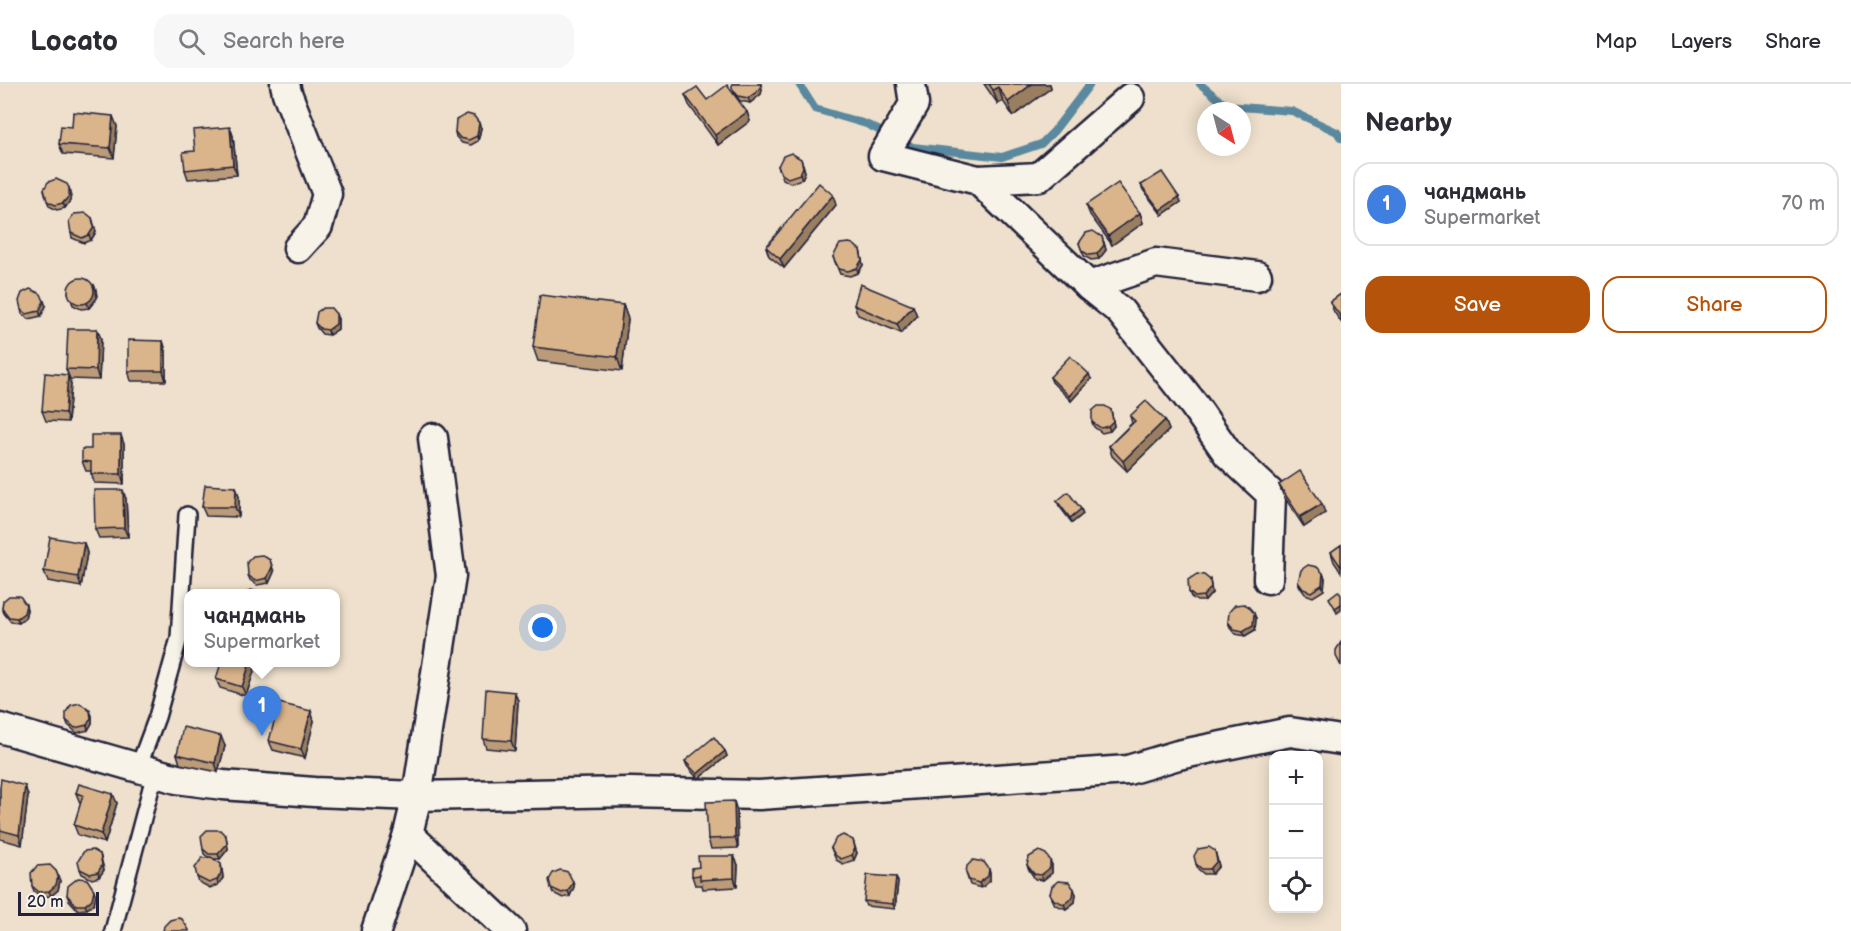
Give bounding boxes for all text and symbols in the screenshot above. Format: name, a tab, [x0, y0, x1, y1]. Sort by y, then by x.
search box	[154, 14, 574, 68]
text: Locato	[30, 25, 118, 58]
icon: search	[175, 25, 208, 58]
text: Search here	[223, 28, 345, 55]
text: Map	[1595, 29, 1637, 54]
text: Layers	[1670, 29, 1732, 54]
text: Share	[1765, 29, 1821, 54]
north arrow	[1197, 102, 1251, 156]
text: Nearby	[1365, 108, 1452, 139]
text: чандмань	[1424, 179, 1526, 206]
text: 1	[1382, 192, 1391, 216]
text: 70 m	[1781, 192, 1825, 216]
text: Supermarket	[1424, 206, 1540, 230]
button: Save	[1365, 276, 1590, 333]
button: Share	[1602, 276, 1827, 333]
popup	[184, 589, 340, 667]
text: чандмань	[204, 603, 306, 630]
your location	[528, 613, 557, 642]
text: Supermarket	[204, 630, 320, 654]
pin: 1	[242, 686, 282, 736]
map controls	[1269, 751, 1323, 913]
button: +	[1269, 751, 1323, 805]
button: −	[1269, 805, 1323, 859]
button: locate	[1269, 859, 1323, 913]
scale bar	[18, 889, 99, 916]
text: 20 m	[27, 893, 63, 912]

